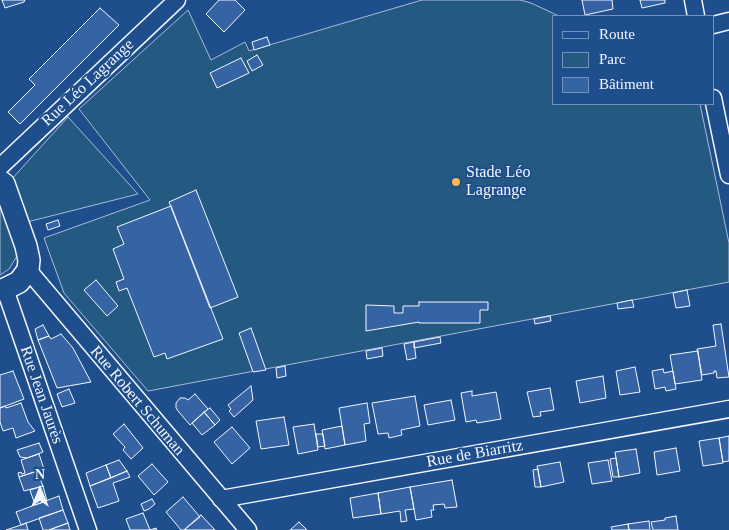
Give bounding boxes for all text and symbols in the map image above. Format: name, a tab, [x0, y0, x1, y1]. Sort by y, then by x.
legend	[552, 15, 714, 105]
text: Route	[599, 26, 635, 42]
street label: Rue Léo Lagrange	[38, 35, 138, 131]
text: Parc	[599, 51, 626, 67]
text: Bâtiment	[599, 76, 654, 92]
place label: Stade Léo Lagrange	[466, 163, 530, 201]
marker: Stade Léo Lagrange	[450, 176, 462, 188]
street label: Rue Robert Schuman	[86, 342, 188, 460]
street label: Rue Jean Jaurès	[15, 344, 67, 446]
street label: Rue de Biarritz	[425, 436, 525, 472]
north arrow	[15, 465, 65, 515]
text: N	[35, 467, 45, 482]

